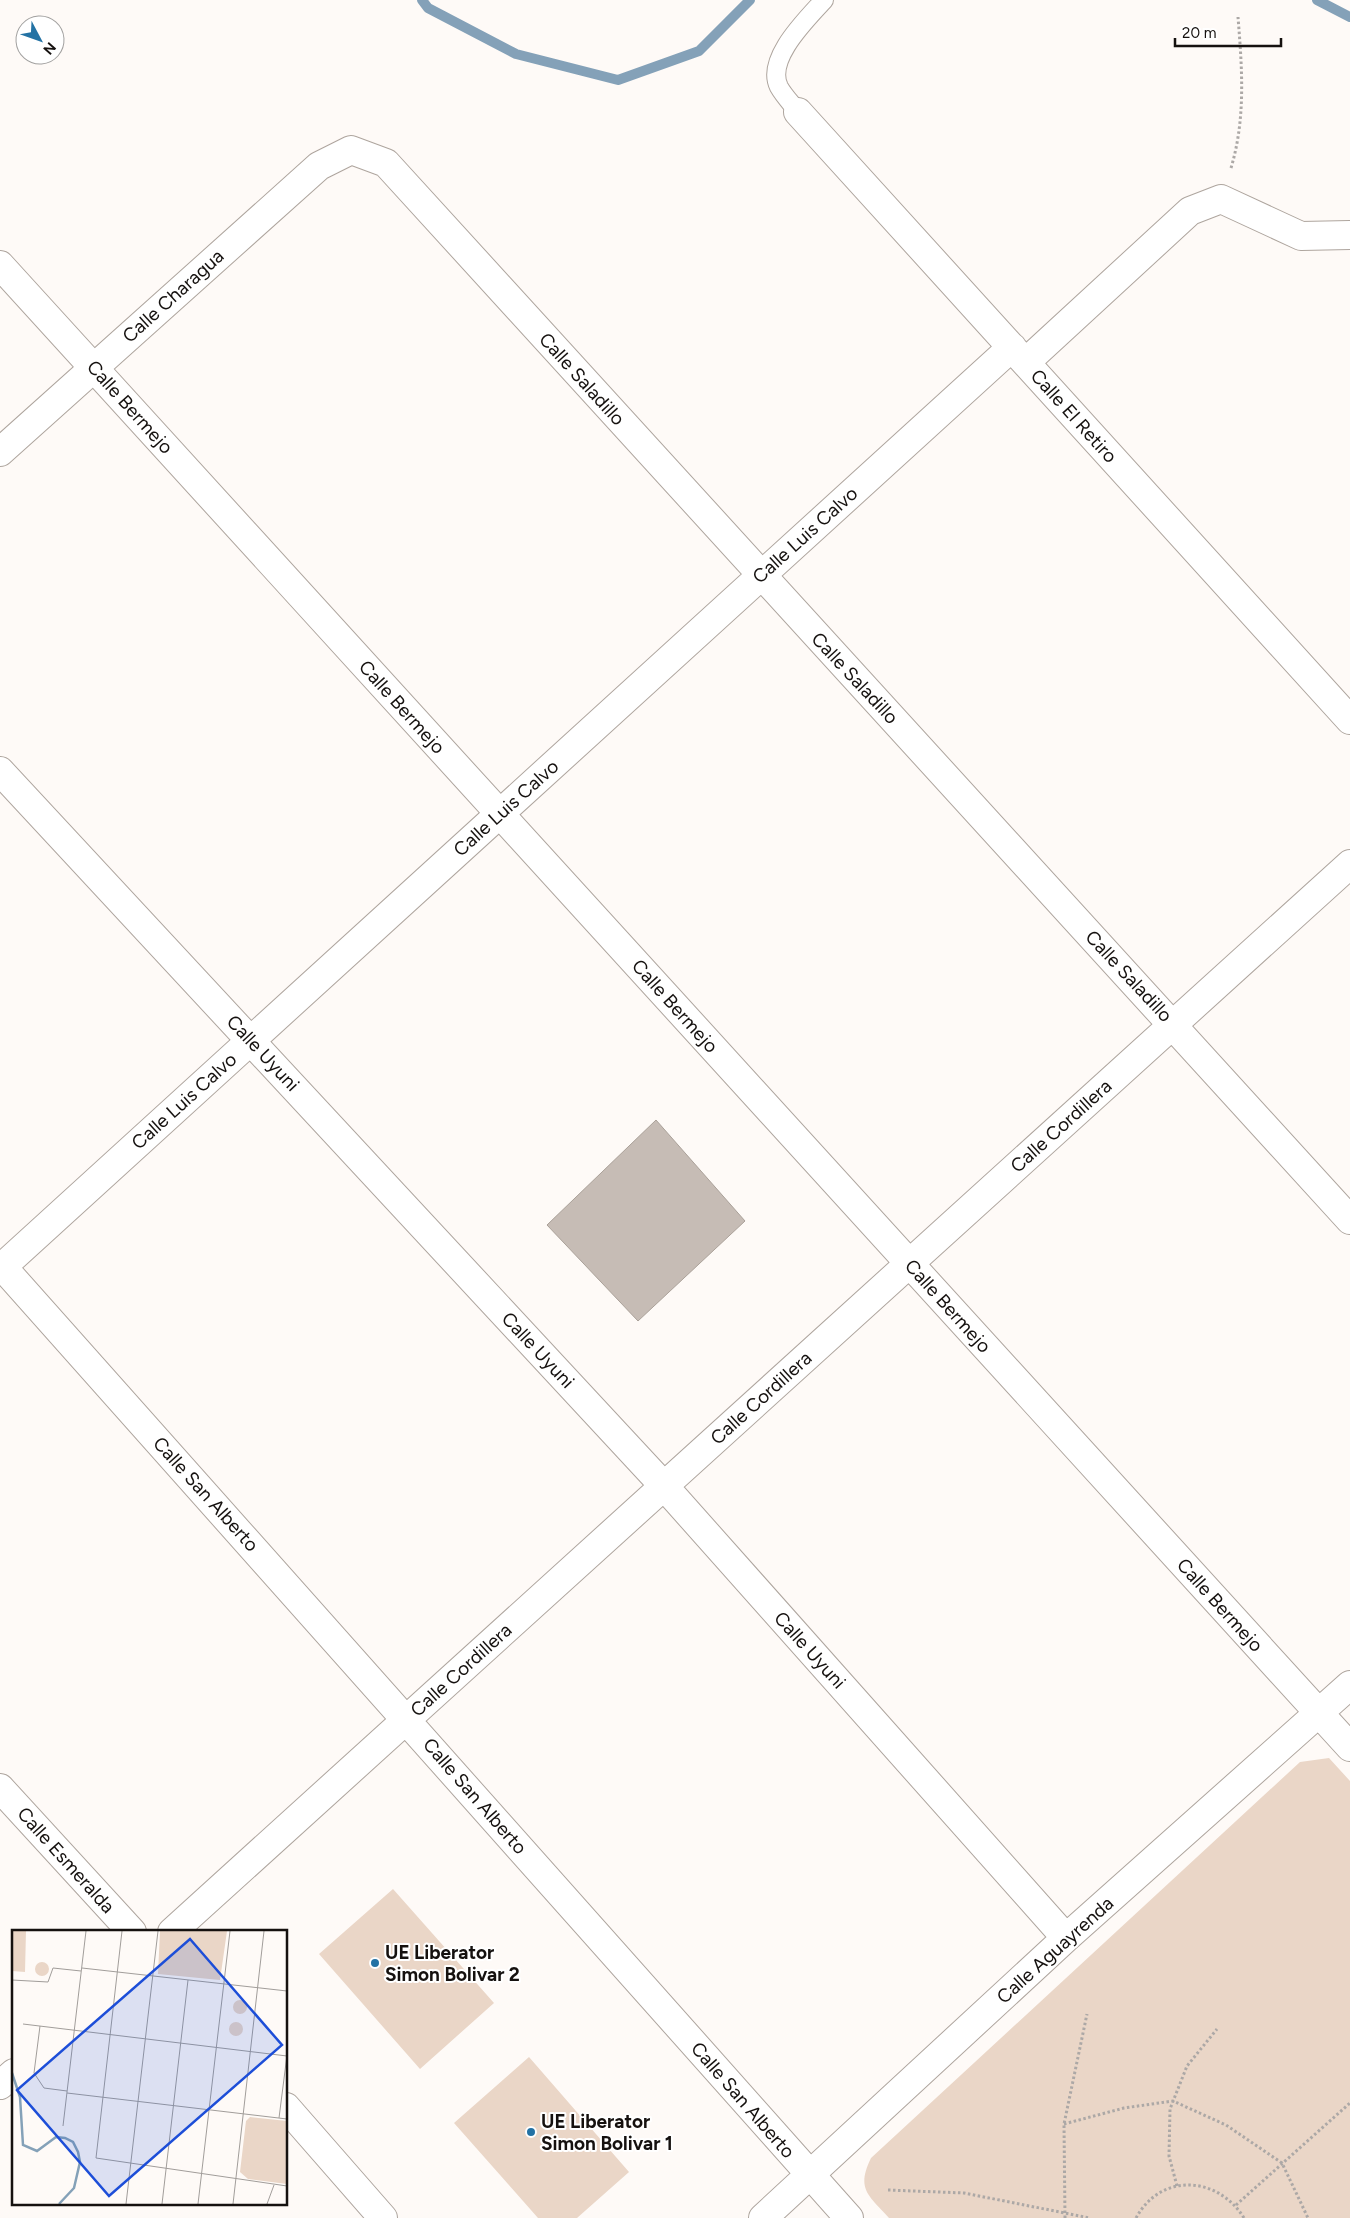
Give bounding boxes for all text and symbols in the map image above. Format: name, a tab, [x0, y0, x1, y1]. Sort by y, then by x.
north arrow	[15, 15, 65, 65]
scale bar	[1175, 15, 1281, 47]
text: 20 m	[1182, 24, 1216, 42]
text: N	[39, 39, 59, 58]
street label: Calle Charagua	[118, 245, 228, 347]
street label: Calle Saladillo	[534, 328, 630, 430]
street label: Calle Bermejo	[82, 355, 178, 459]
street label: Calle El Retiro	[1026, 364, 1122, 468]
street label: Calle Luis Calvo	[748, 482, 862, 588]
street label: Calle Saladillo	[807, 627, 903, 729]
street label: Calle Bermejo	[354, 655, 450, 759]
street label: Calle Luis Calvo	[449, 755, 563, 861]
street label: Calle Saladillo	[1081, 925, 1177, 1027]
street label: Calle Bermejo	[627, 954, 723, 1058]
street label: Calle Uyuni	[222, 1010, 304, 1096]
street label: Calle Luis Calvo	[127, 1048, 241, 1154]
street label: Calle Cordillera	[1006, 1075, 1116, 1177]
street label: Calle Bermejo	[900, 1254, 996, 1358]
street label: Calle Uyuni	[497, 1307, 579, 1393]
street label: Calle Cordillera	[706, 1347, 816, 1449]
street label: Calle San Alberto	[148, 1432, 264, 1556]
street label: Calle Bermejo	[1172, 1553, 1268, 1657]
street label: Calle Uyuni	[769, 1607, 851, 1693]
street label: Calle Cordillera	[406, 1619, 516, 1721]
street label: Calle San Alberto	[418, 1733, 532, 1859]
street label: Calle Esmeralda	[12, 1802, 120, 1918]
street label: Calle Aguayrenda	[992, 1892, 1118, 2008]
inset map	[12, 1930, 288, 2206]
place label: UE Liberator Simon Bolivar 2	[385, 1941, 520, 1986]
marker: UE Liberator Simon Bolivar 2	[369, 1957, 381, 1969]
street label: Calle San Alberto	[686, 2037, 800, 2163]
place label: UE Liberator Simon Bolivar 1	[541, 2110, 673, 2155]
marker: UE Liberator Simon Bolivar 1	[525, 2126, 537, 2138]

